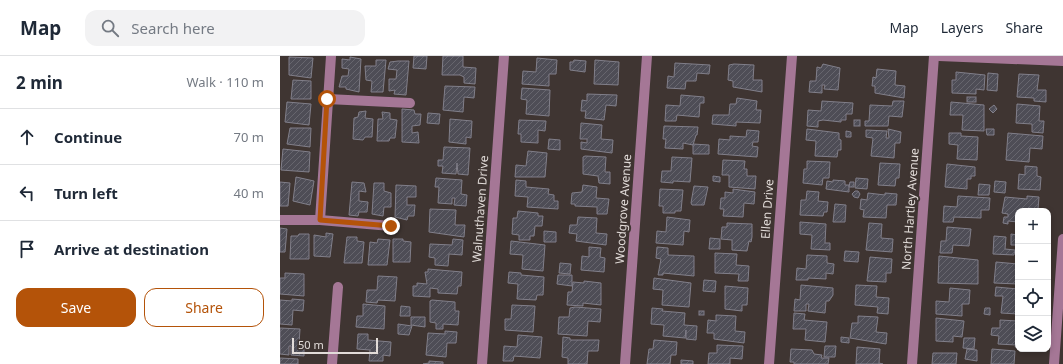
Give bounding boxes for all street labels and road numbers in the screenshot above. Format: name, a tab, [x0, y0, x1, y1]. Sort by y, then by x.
street label: North Hartley Avenue	[897, 147, 923, 271]
street label: Woodgrove Avenue	[611, 153, 635, 264]
street label: Walnuthaven Drive	[468, 155, 492, 263]
street label: Ellen Drive	[756, 178, 778, 239]

